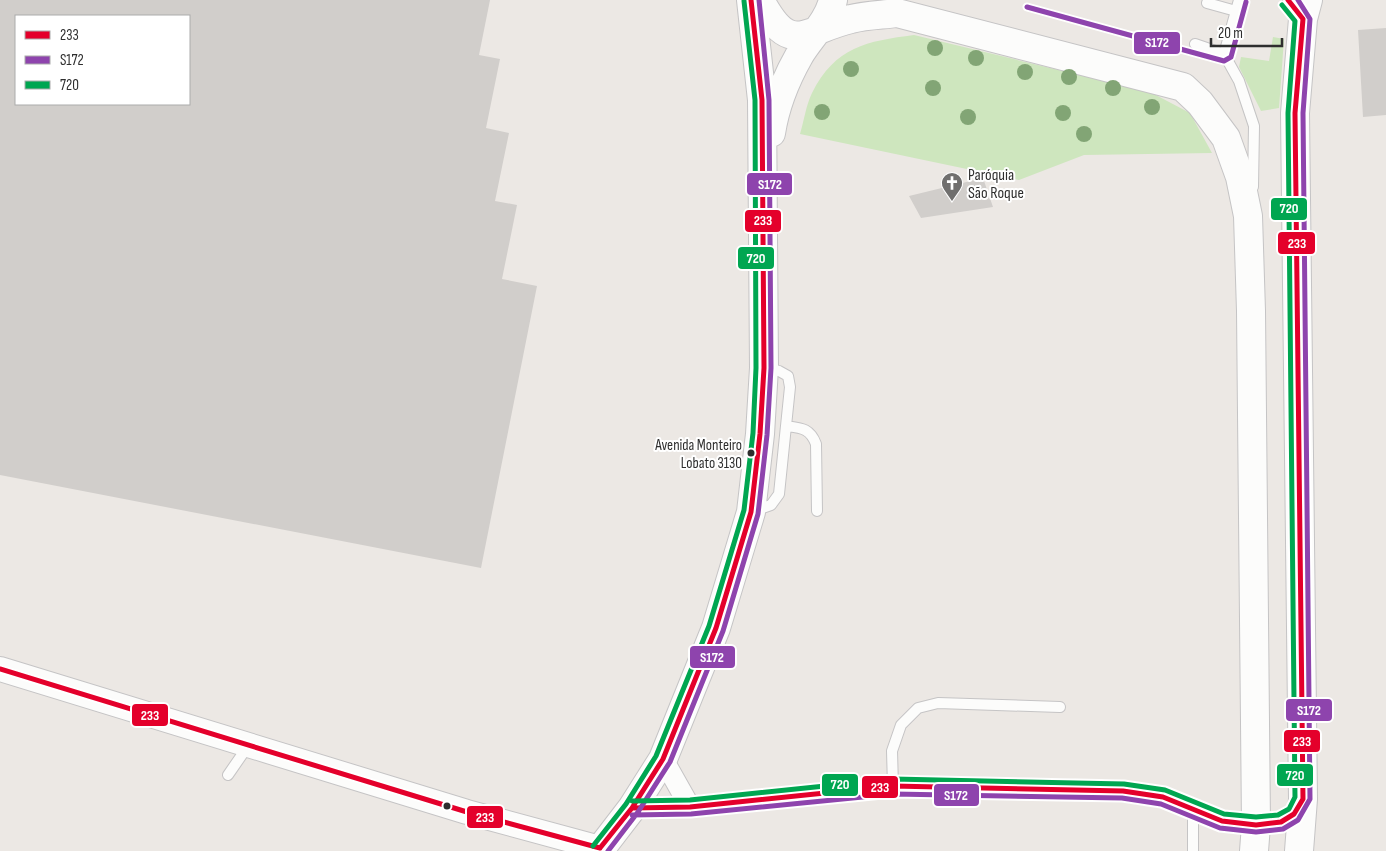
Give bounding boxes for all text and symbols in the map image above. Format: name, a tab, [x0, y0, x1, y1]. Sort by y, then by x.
legend	[15, 15, 190, 105]
scale bar	[1211, 15, 1282, 47]
text: 20 m	[1218, 24, 1243, 43]
text: 233	[60, 26, 79, 45]
line badge: S172	[1133, 31, 1181, 55]
text: S172	[1145, 34, 1169, 51]
text: S172	[60, 51, 84, 70]
text: 720	[60, 76, 79, 95]
place label: Paróquia São Roque	[968, 166, 1024, 203]
church icon: Paróquia São Roque	[940, 171, 964, 202]
line badge: S172	[746, 172, 793, 196]
text: S172	[758, 176, 782, 193]
line badge: 720	[1270, 197, 1308, 221]
text: 720	[1280, 200, 1299, 217]
line badge: 233	[744, 209, 782, 233]
text: 233	[754, 212, 772, 229]
line badge: 233	[1277, 231, 1316, 255]
text: 233	[1288, 235, 1306, 252]
line badge: 720	[737, 246, 775, 270]
text: 720	[747, 250, 766, 267]
place label: Avenida Monteiro Lobato 3130	[654, 436, 742, 473]
marker: Avenida Monteiro Lobato 3130	[746, 448, 756, 458]
line badge: S172	[689, 645, 736, 669]
text: S172	[700, 649, 724, 666]
line badge: S172	[1285, 698, 1333, 722]
text: S172	[1297, 702, 1321, 719]
line badge: 233	[131, 703, 169, 727]
text: 233	[141, 707, 159, 724]
line badge: 233	[1283, 729, 1321, 753]
text: 233	[1293, 733, 1311, 750]
line badge: 720	[1276, 763, 1314, 787]
text: 720	[1286, 767, 1305, 784]
line badge: 720	[821, 773, 859, 797]
line badge: 233	[861, 775, 899, 799]
text: 720	[831, 776, 850, 793]
text: 233	[871, 779, 889, 796]
line badge: S172	[933, 783, 980, 807]
text: S172	[944, 787, 968, 804]
unlabelled marker	[442, 801, 452, 811]
line badge: 233	[466, 805, 504, 829]
text: 233	[476, 809, 494, 826]

